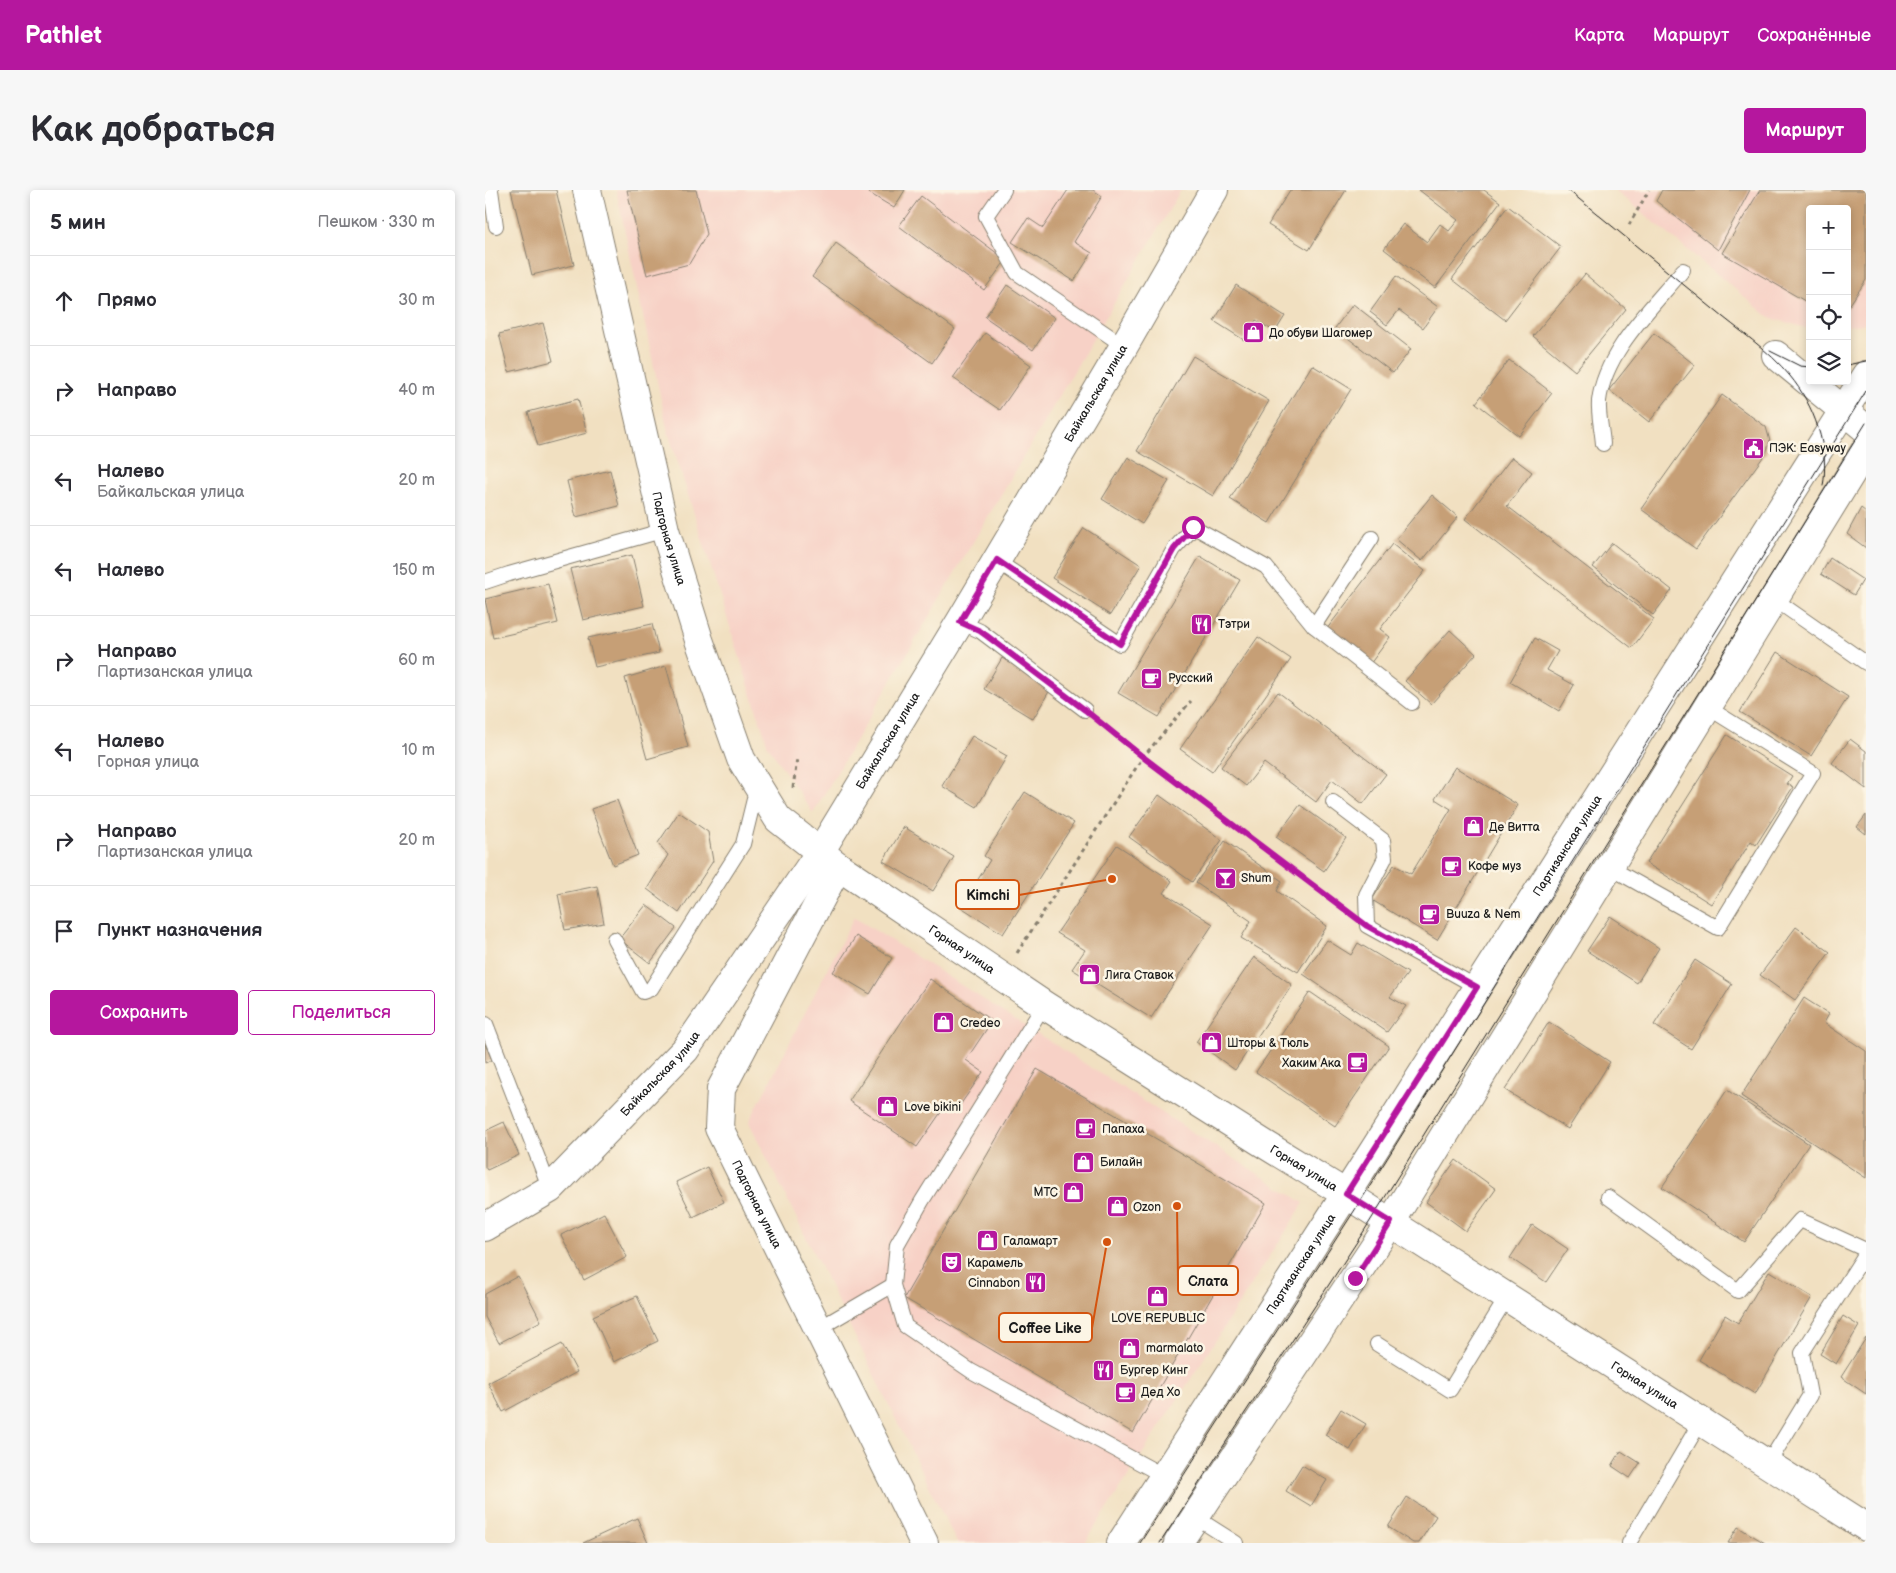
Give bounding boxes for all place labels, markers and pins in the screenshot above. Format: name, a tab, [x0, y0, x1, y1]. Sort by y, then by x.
shop icon: До обуви Шагомер	[1241, 321, 1265, 345]
place label: До обуви Шагомер	[1269, 326, 1373, 341]
public building icon: ПЭК: Easyway	[1741, 436, 1765, 460]
place label: ПЭК: Easyway	[1769, 441, 1846, 456]
restaurant icon: Тэтри	[1190, 612, 1214, 636]
place label: Тэтри	[1218, 617, 1250, 632]
cafe icon: Русский	[1140, 666, 1164, 690]
place label: Русский	[1168, 671, 1213, 686]
shop icon: Де Витта	[1461, 815, 1485, 839]
place label: Де Витта	[1489, 820, 1540, 835]
cafe icon: Кофе муз	[1440, 854, 1464, 878]
place label: Кофе муз	[1468, 859, 1521, 874]
bar icon: Shum	[1213, 866, 1237, 890]
place label: Shum	[1241, 871, 1272, 886]
callout: Kimchi	[956, 880, 1019, 909]
cafe icon: Buuza & Nem	[1418, 902, 1442, 926]
place label: Buuza & Nem	[1446, 907, 1521, 922]
shop icon: Лига Ставок	[1077, 963, 1101, 987]
place label: Лига Ставок	[1104, 968, 1174, 983]
shop icon: Credeo	[932, 1011, 956, 1035]
place label: Credeo	[960, 1016, 1001, 1031]
shop icon: Шторы & Тюль	[1199, 1031, 1223, 1055]
place label: Шторы & Тюль	[1227, 1036, 1309, 1051]
cafe icon: Хаким Ака	[1345, 1051, 1369, 1075]
place label: Хаким Ака	[1282, 1056, 1341, 1071]
shop icon: Love bikini	[876, 1095, 900, 1119]
place label: Love bikini	[904, 1100, 961, 1115]
cafe icon: Папаха	[1074, 1117, 1098, 1141]
place label: Папаха	[1102, 1122, 1145, 1137]
shop icon: Билайн	[1072, 1150, 1096, 1174]
place label: Билайн	[1100, 1155, 1143, 1170]
shop icon: МТС	[1062, 1180, 1086, 1204]
place label: МТС	[1033, 1185, 1058, 1200]
shop icon: Ozon	[1105, 1195, 1129, 1219]
place label: Ozon	[1133, 1200, 1161, 1215]
shop icon: Галамарт	[975, 1229, 999, 1253]
place label: Галамарт	[1003, 1234, 1058, 1249]
theatre icon: Карамель	[939, 1251, 963, 1275]
place label: Карамель	[967, 1256, 1023, 1271]
callout: Слата	[1178, 1266, 1238, 1295]
restaurant icon: Cinnabon	[1024, 1271, 1048, 1295]
place label: Cinnabon	[968, 1276, 1020, 1291]
shop icon: LOVE REPUBLIC	[1146, 1285, 1170, 1309]
place label: LOVE REPUBLIC	[1111, 1311, 1206, 1326]
callout: Coffee Like	[999, 1313, 1092, 1342]
shop icon: marmalato	[1118, 1336, 1142, 1360]
place label: marmalato	[1146, 1341, 1203, 1356]
restaurant icon: Бургер Кинг	[1092, 1358, 1116, 1382]
place label: Бургер Кинг	[1120, 1363, 1188, 1378]
cafe icon: Дед Хо	[1113, 1380, 1137, 1404]
place label: Дед Хо	[1141, 1385, 1180, 1400]

